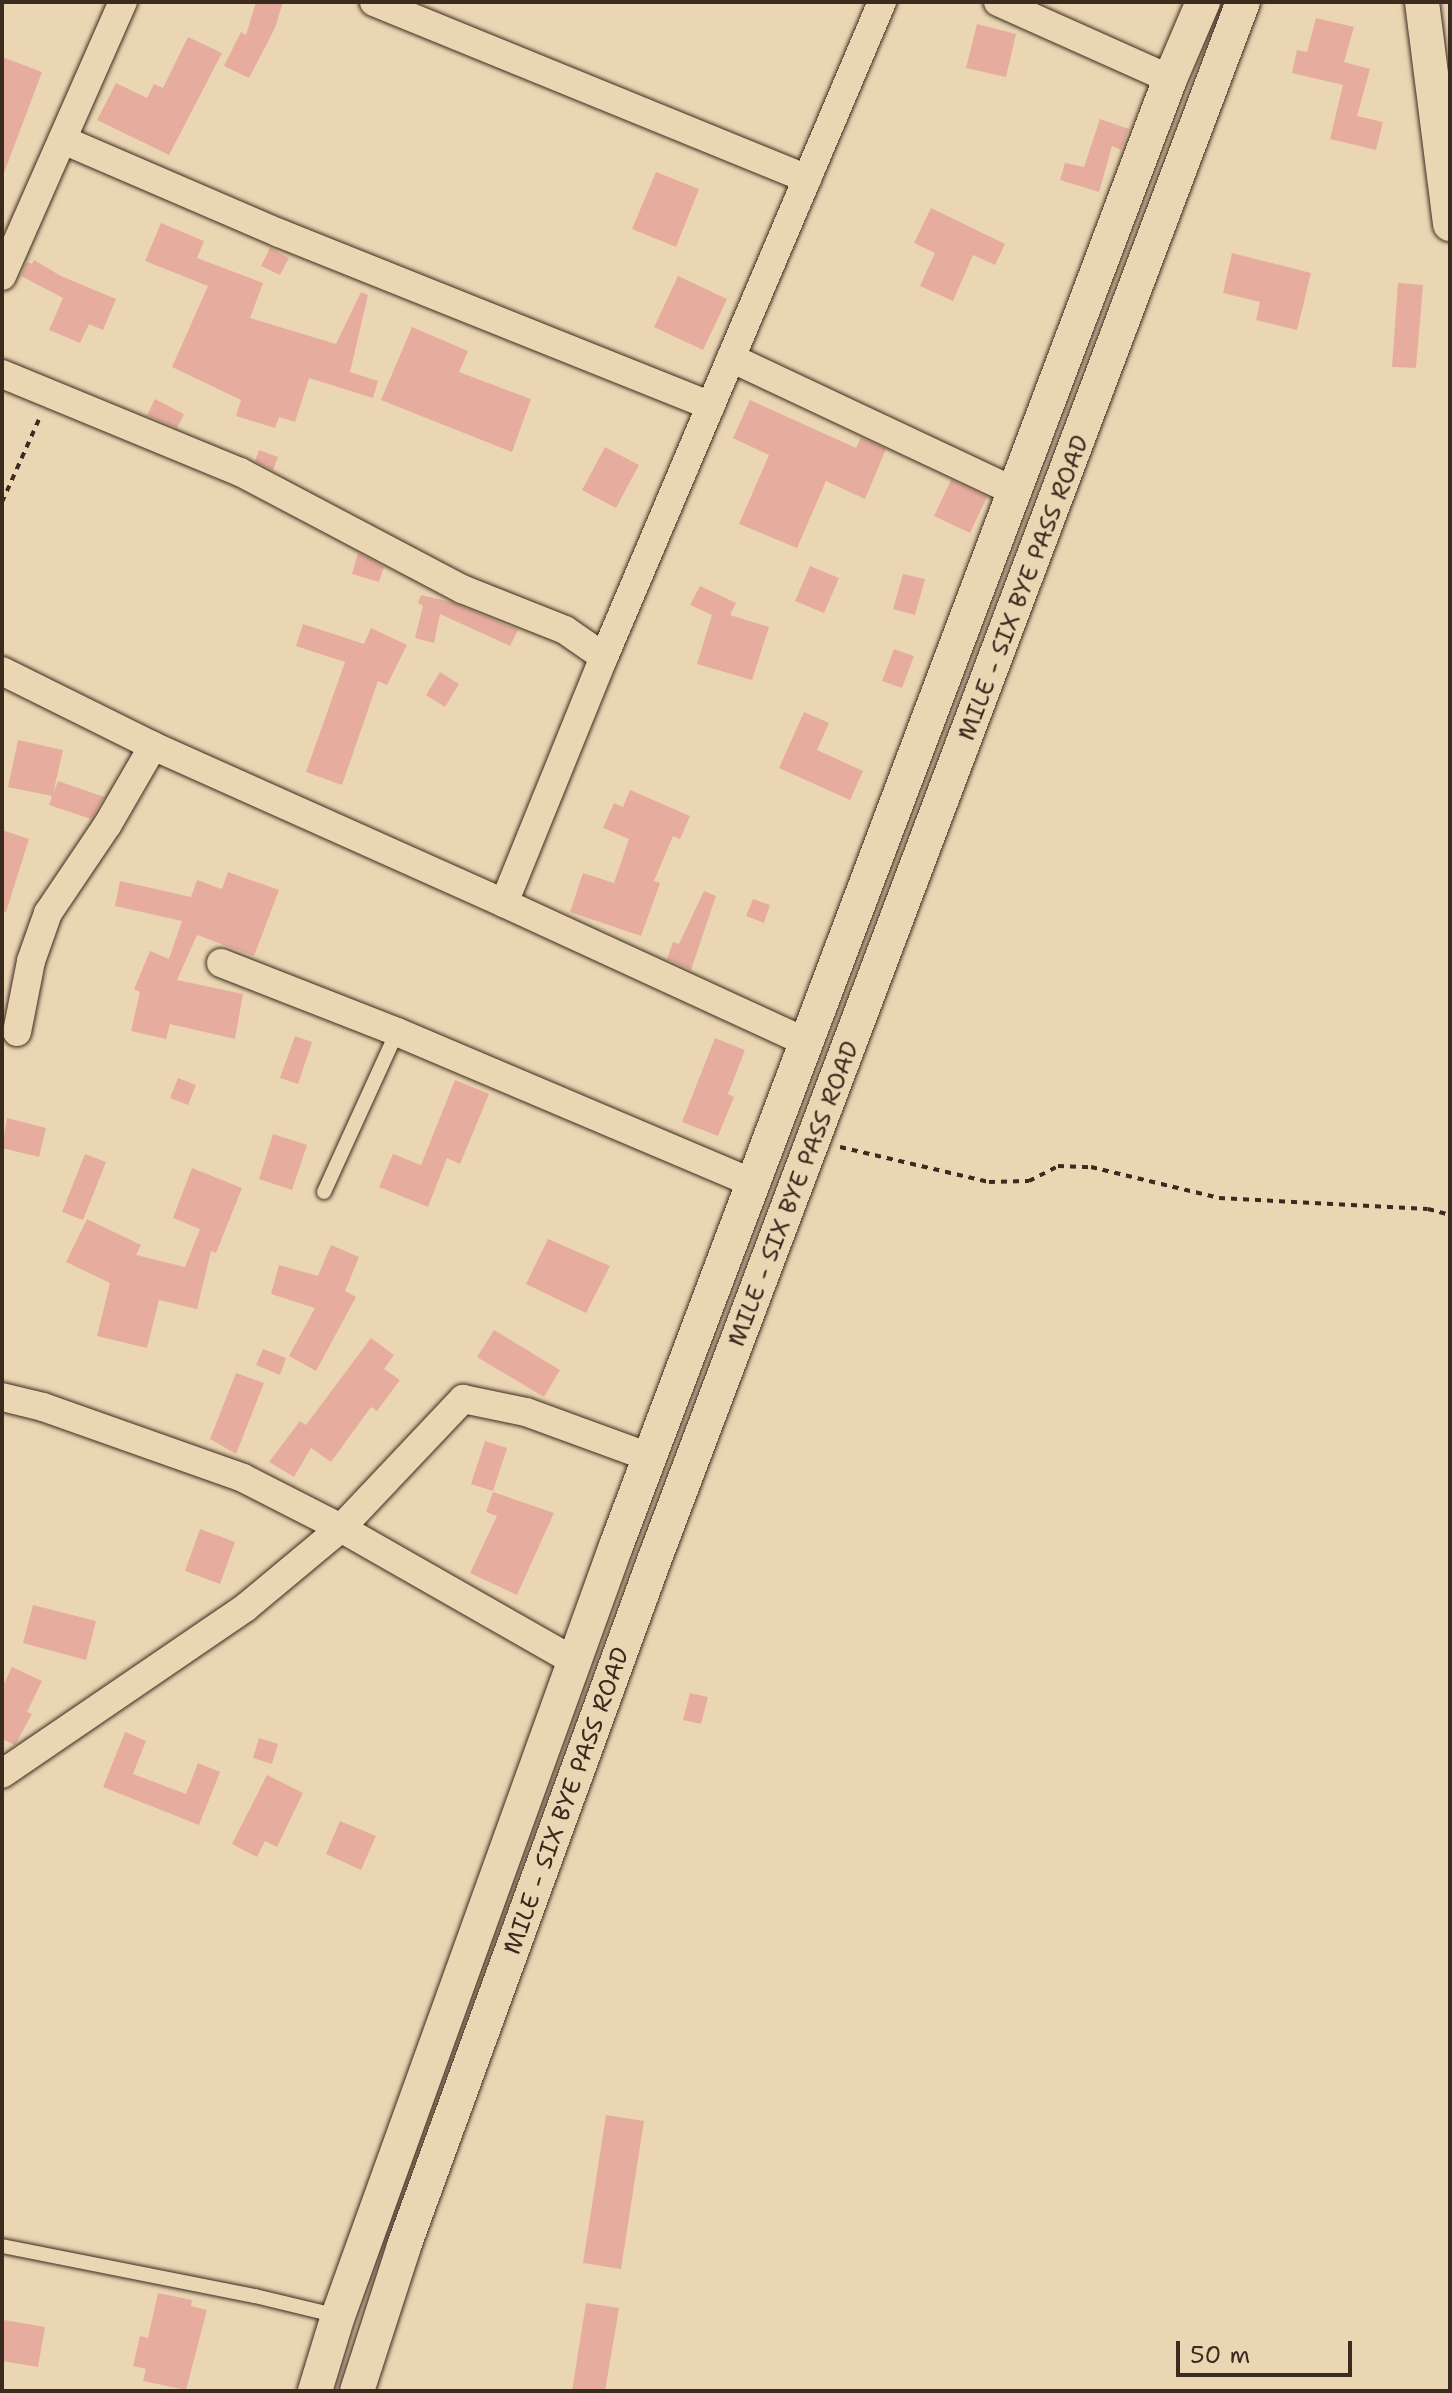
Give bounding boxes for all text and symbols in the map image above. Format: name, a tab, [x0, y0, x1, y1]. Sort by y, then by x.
street label: MILE - SIX BYE PASS ROAD	[952, 431, 1096, 745]
street label: MILE - SIX BYE PASS ROAD	[722, 1037, 866, 1351]
street label: MILE - SIX BYE PASS ROAD	[498, 1644, 636, 1958]
scale bar	[1180, 2325, 1356, 2375]
text: 50 m	[1190, 2339, 1250, 2371]

